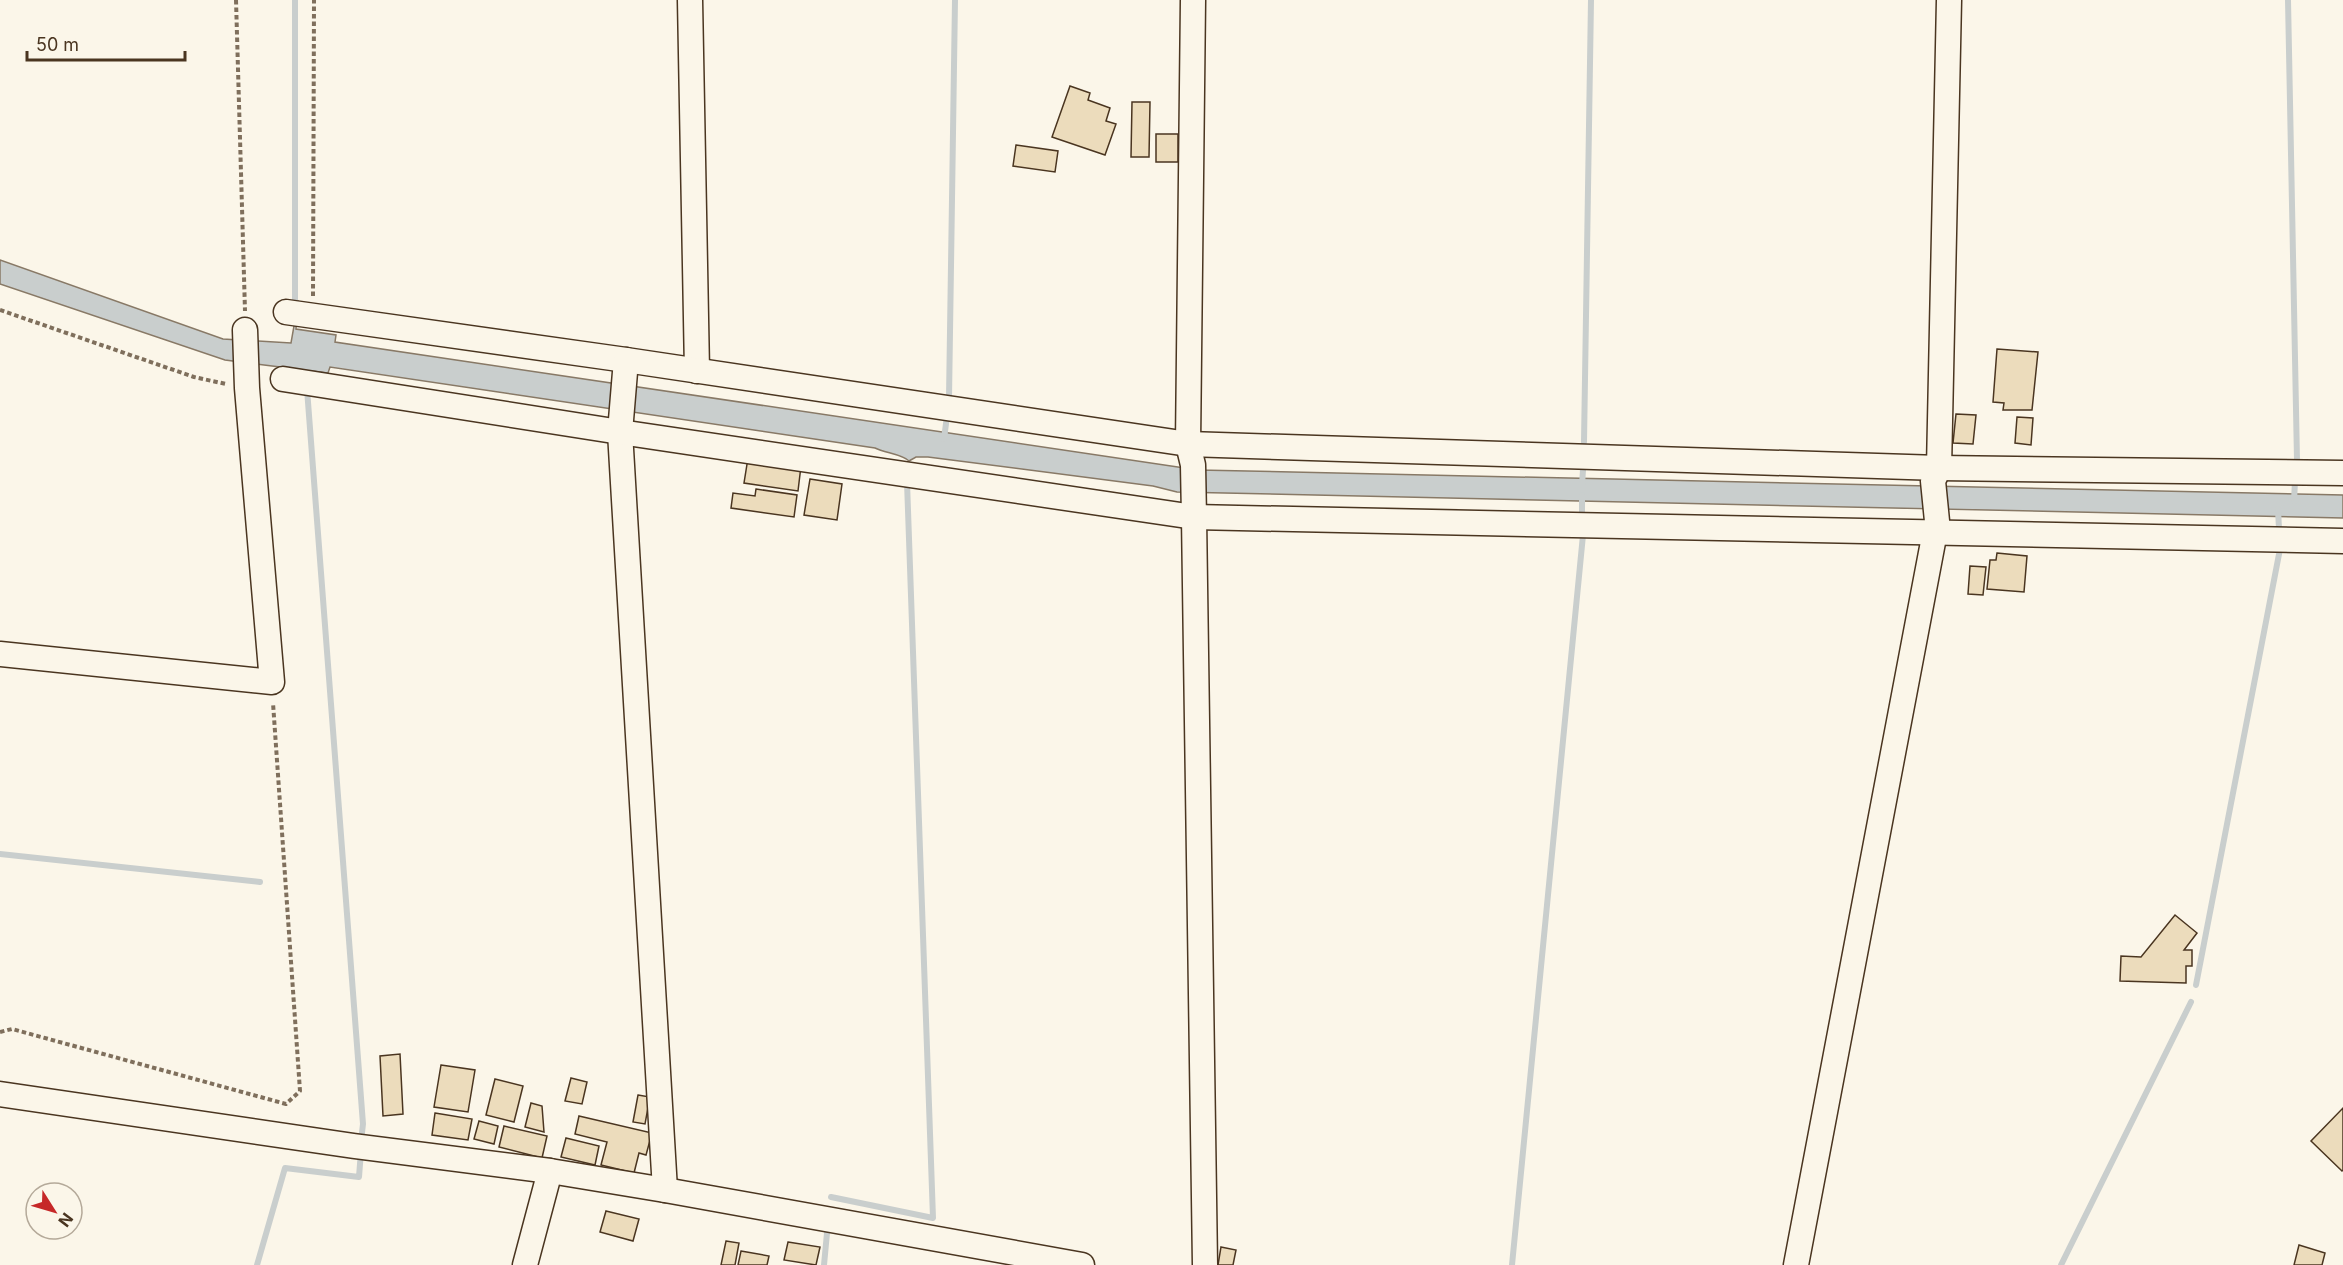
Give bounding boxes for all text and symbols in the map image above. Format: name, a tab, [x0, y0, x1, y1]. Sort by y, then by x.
scale bar	[27, 24, 184, 62]
text: 50 m	[36, 34, 79, 55]
north arrow	[24, 1181, 84, 1241]
text: N	[54, 1209, 78, 1231]

